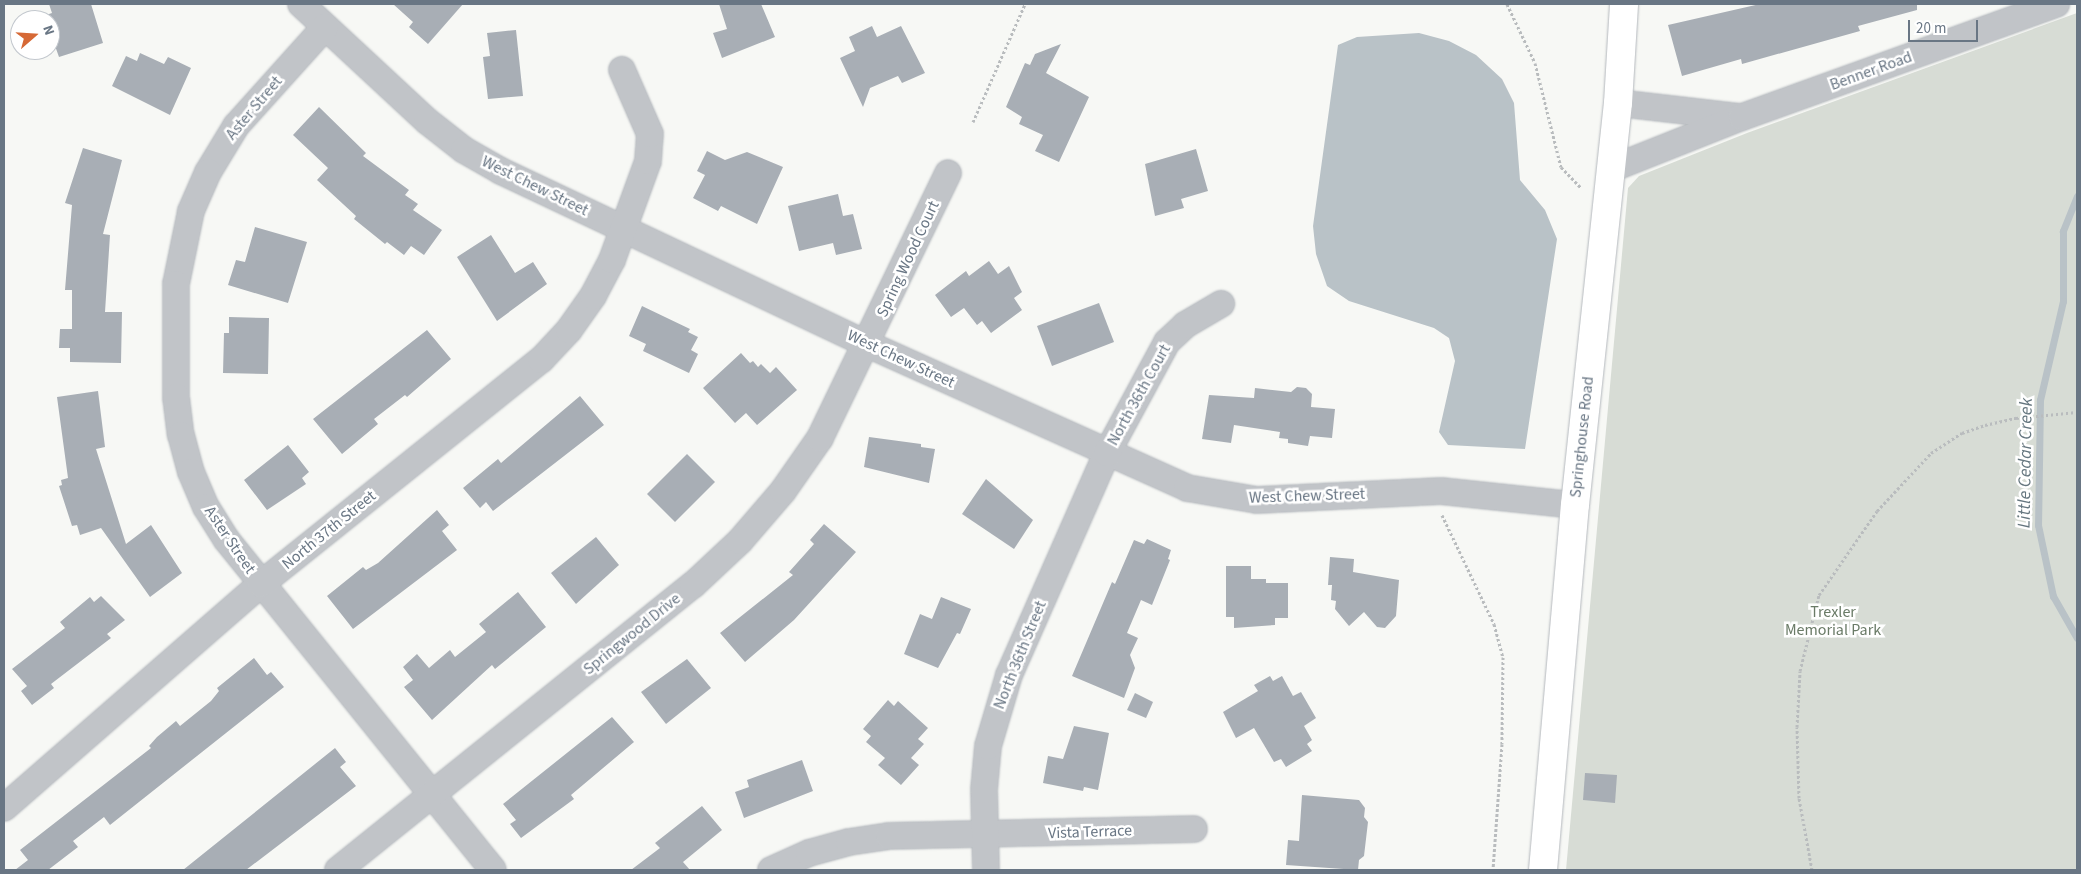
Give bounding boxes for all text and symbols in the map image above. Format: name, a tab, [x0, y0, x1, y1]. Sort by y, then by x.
north arrow	[10, 10, 60, 60]
scale bar	[1911, 10, 1981, 42]
text: 20 m	[1916, 18, 1946, 39]
text: N	[37, 23, 59, 38]
street label: Benner Road	[1827, 47, 1915, 95]
street label: Aster Street	[222, 72, 286, 144]
street label: West Chew Street	[479, 152, 591, 220]
street label: Spring Wood Court	[873, 198, 943, 320]
street label: West Chew Street	[844, 326, 958, 392]
street label: North 36th Court	[1103, 341, 1175, 449]
street label: Springhouse Road	[1566, 375, 1598, 499]
water label: Little Cedar Creek	[2014, 398, 2038, 528]
street label: West Chew Street	[1249, 484, 1365, 508]
street label: North 37th Street	[278, 486, 380, 574]
street label: Aster Street	[200, 503, 260, 577]
street label: Springwood Drive	[580, 589, 684, 679]
street label: North 36th Street	[990, 598, 1050, 712]
park label: Trexler Memorial Park	[1785, 602, 1881, 640]
street label: Vista Terrace	[1048, 821, 1132, 843]

